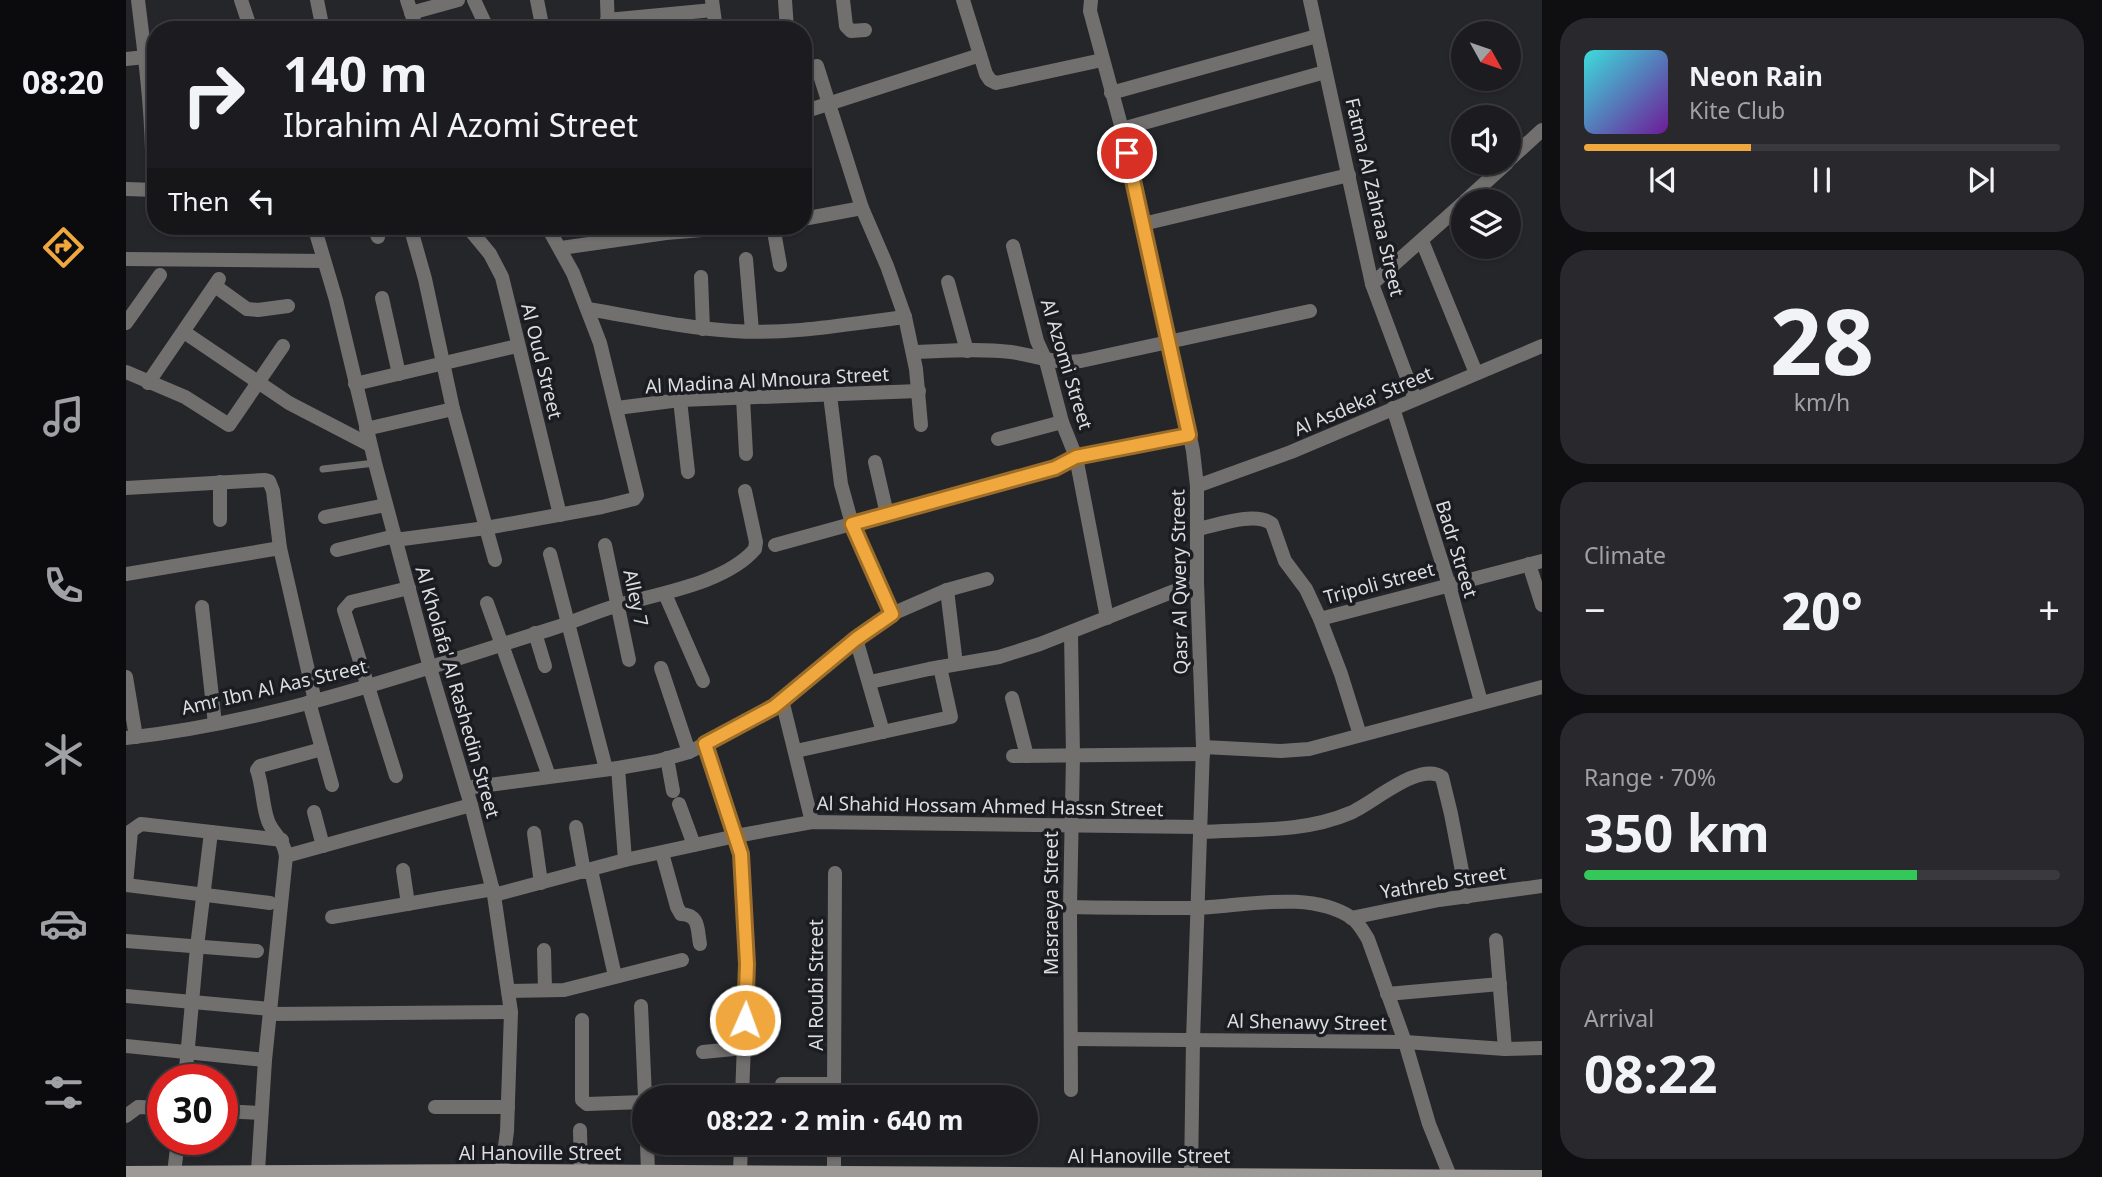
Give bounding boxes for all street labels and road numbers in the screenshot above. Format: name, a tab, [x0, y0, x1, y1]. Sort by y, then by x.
street label: Fatma Al Zahraa Street	[1340, 95, 1411, 299]
street label: Al Azomi Street	[1035, 296, 1099, 433]
street label: Al Oud Street	[515, 300, 569, 422]
street label: Al Asdeka' Street	[1290, 360, 1437, 442]
street label: Al Madina Al Mnoura Street	[644, 361, 890, 399]
street label: Qasr Al Qwery Street	[1164, 489, 1194, 675]
street label: Badr Street	[1430, 497, 1484, 601]
street label: Tripoli Street	[1321, 556, 1437, 610]
street label: Al Kholafa' Al Rashedin Street	[410, 563, 507, 821]
street label: Alley 7	[617, 567, 655, 629]
street label: Amr Ibn Al Aas Street	[179, 653, 369, 721]
street label: Al Shahid Hossam Ahmed Hassn Street	[816, 790, 1164, 822]
street label: Masraeya Street	[1038, 831, 1064, 975]
street label: Yathreb Street	[1378, 859, 1508, 905]
street label: Al Roubi Street	[803, 919, 829, 1051]
street label: Al Shenawy Street	[1227, 1008, 1387, 1036]
street label: Al Hanoville Street	[459, 1140, 621, 1166]
street label: Al Hanoville Street	[1068, 1143, 1230, 1169]

